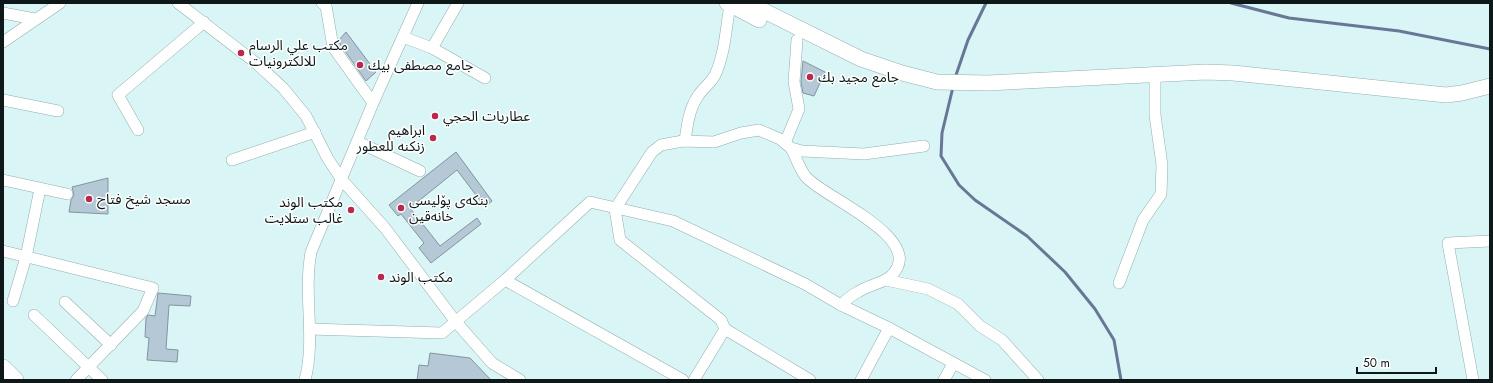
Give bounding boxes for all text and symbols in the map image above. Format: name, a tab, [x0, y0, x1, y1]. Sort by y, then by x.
place label: مكتب علي الرسام للالكترونيات	[249, 35, 348, 71]
marker: مكتب علي الرسام للالكترونيات	[236, 48, 246, 58]
place label: جامع مصطفى بيك	[368, 55, 473, 76]
marker: جامع مصطفى بيك	[355, 60, 365, 70]
place label: جامع مجيد بك	[818, 67, 899, 88]
marker: جامع مجيد بك	[805, 72, 815, 82]
place label: عطاريات الحجي	[443, 106, 530, 127]
marker: عطاريات الحجي	[430, 111, 440, 121]
place label: ابراهيم زنكنه للعطور	[356, 120, 425, 156]
marker: ابراهيم زنكنه للعطور	[428, 133, 438, 143]
place label: مسجد شيخ فتاح	[97, 189, 191, 210]
place label: بنکەی پۆلیسی خانەقین	[409, 190, 488, 226]
place label: مكتب الوند غالب ستلايت	[265, 192, 343, 228]
marker: مسجد شيخ فتاح	[84, 194, 94, 204]
marker: بنکەی پۆلیسی خانەقین	[396, 203, 406, 213]
marker: مكتب الوند غالب ستلايت	[346, 205, 356, 215]
place label: مكتب الوند	[389, 267, 453, 287]
marker: مكتب الوند	[376, 272, 386, 282]
scale bar	[1357, 349, 1436, 375]
text: 50 m	[1363, 354, 1390, 372]

